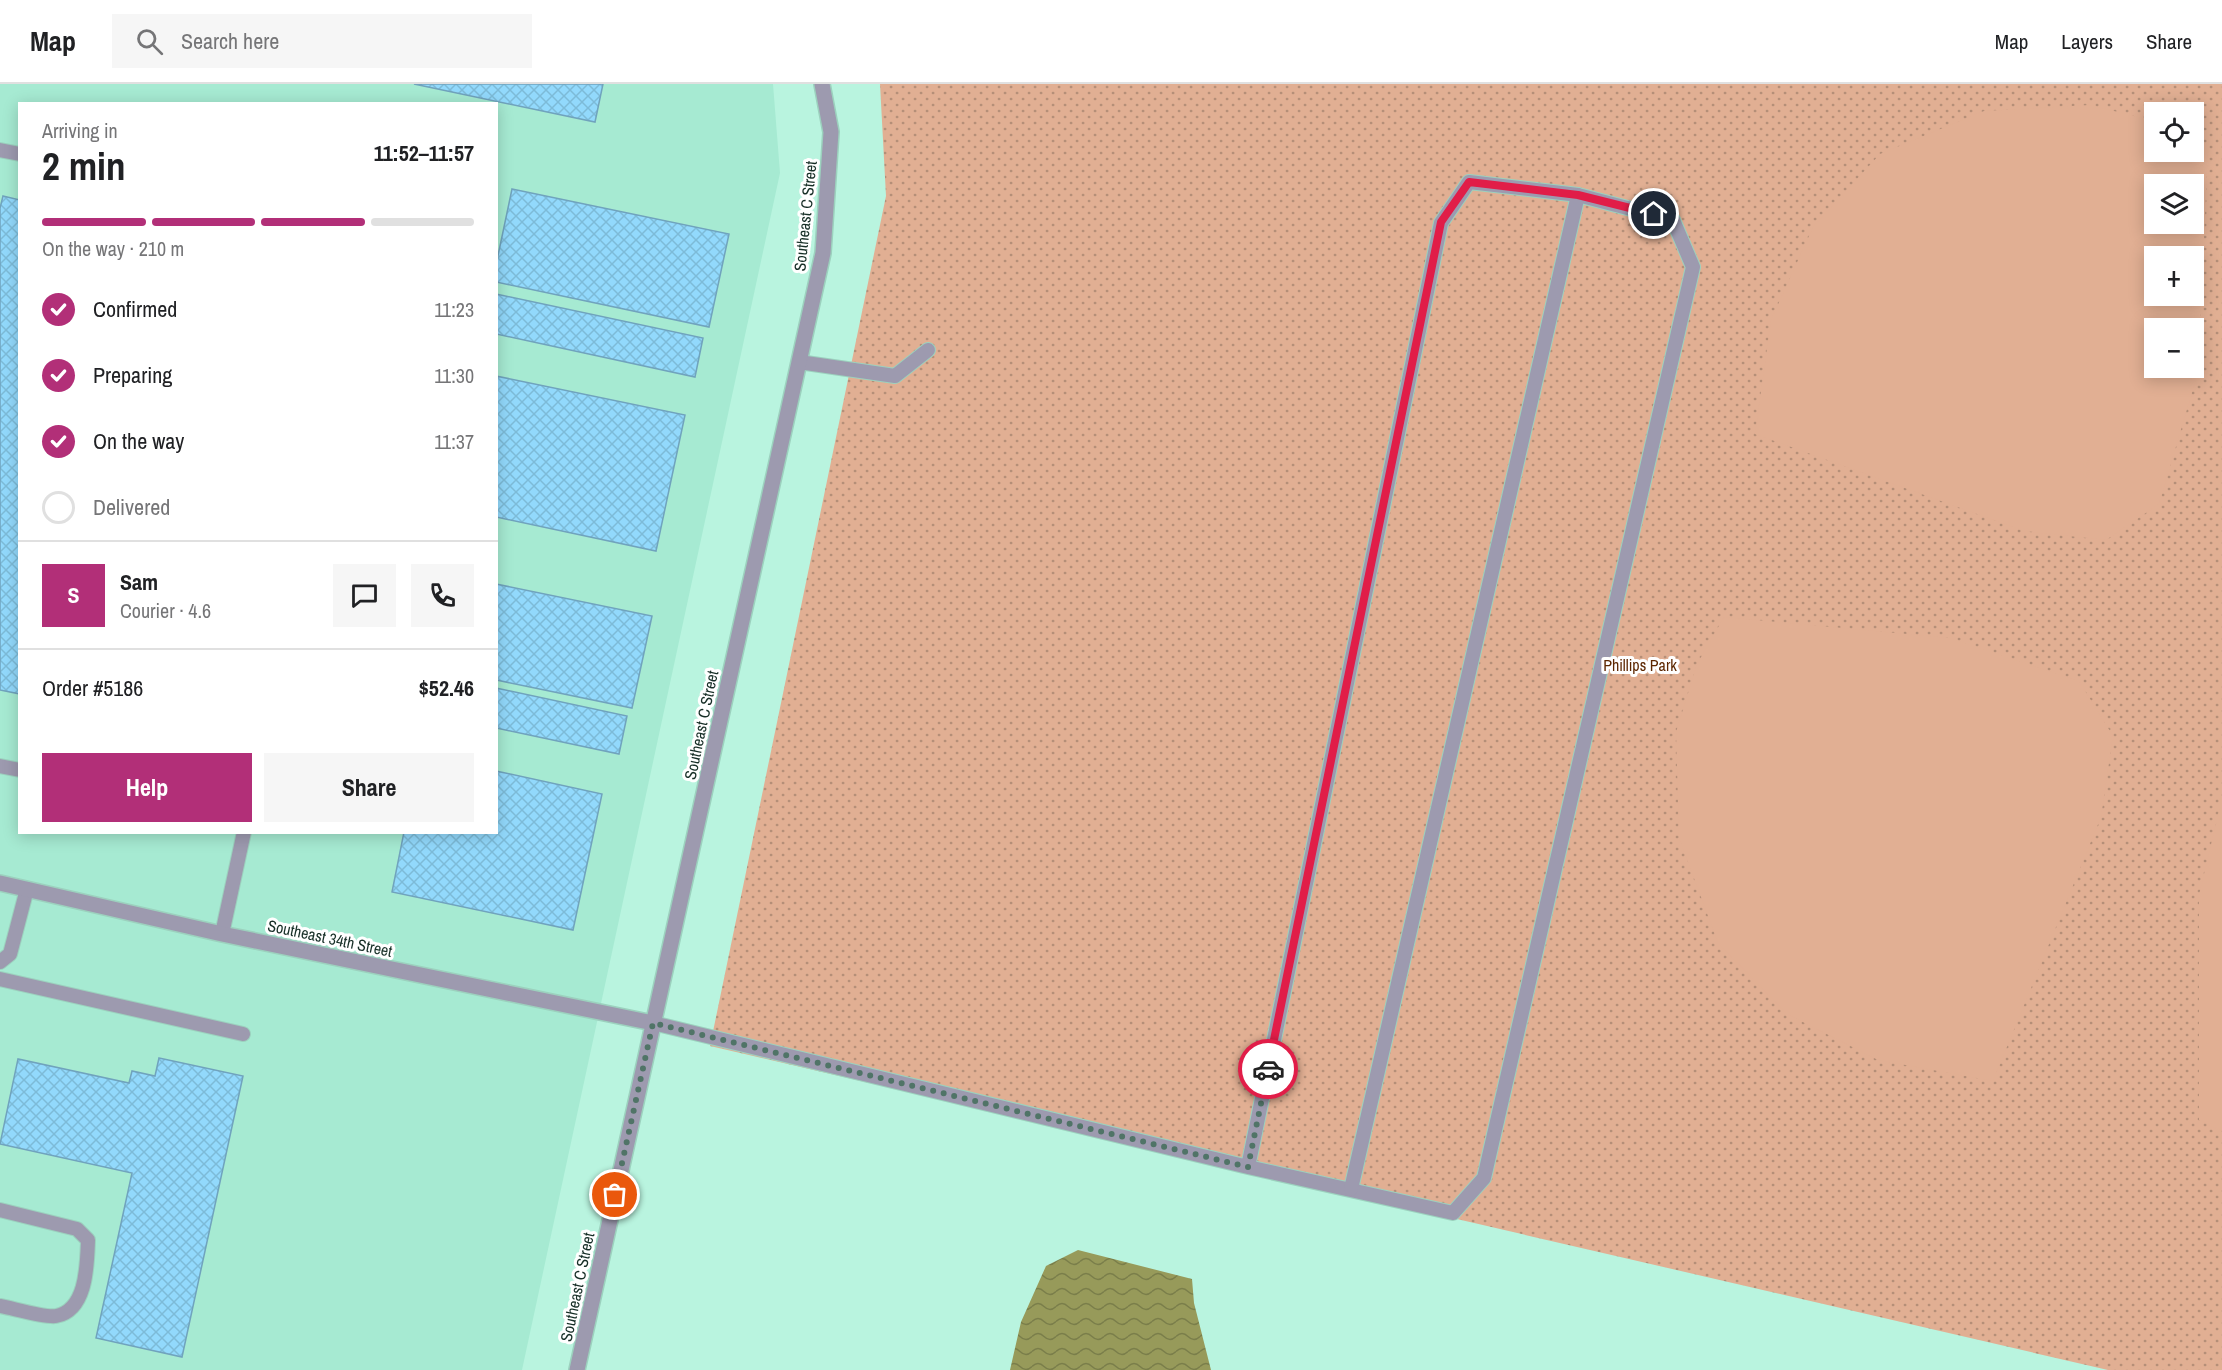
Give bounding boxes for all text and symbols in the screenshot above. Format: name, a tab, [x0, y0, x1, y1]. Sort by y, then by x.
search box	[112, 14, 532, 68]
text: Map	[30, 22, 76, 60]
icon: search	[133, 25, 166, 58]
text: Search here	[181, 26, 279, 56]
text: Map	[1995, 27, 2028, 56]
text: Layers	[2061, 27, 2113, 56]
text: Share	[2146, 27, 2192, 56]
map controls	[2144, 102, 2204, 378]
button: locate	[2144, 102, 2204, 162]
text: Arriving in	[42, 117, 118, 144]
text: 11:52–11:57	[374, 138, 474, 168]
text: 2 min	[42, 140, 126, 192]
street label: Southeast C Street	[788, 159, 822, 272]
button: layers	[2144, 174, 2204, 234]
pin	[1628, 188, 1679, 239]
icon: home	[1637, 197, 1670, 230]
text: On the way · 210 m	[42, 235, 184, 262]
button: +	[2144, 246, 2204, 306]
icon: check	[42, 293, 75, 326]
text: Confirmed	[93, 294, 177, 324]
text: 11:23	[434, 296, 474, 323]
button: −	[2144, 318, 2204, 378]
icon: check	[42, 359, 75, 392]
text: Preparing	[93, 360, 172, 390]
text: 11:30	[434, 362, 474, 389]
icon: check	[42, 425, 75, 458]
text: On the way	[93, 426, 184, 456]
text: 11:37	[434, 428, 474, 455]
text: Delivered	[93, 492, 170, 522]
button: chat	[333, 564, 396, 627]
button: phone	[411, 564, 474, 627]
text: Sam	[120, 567, 158, 597]
text: S	[67, 580, 80, 610]
text: Courier · 4.6	[120, 597, 211, 624]
park label: Phillips Park	[1603, 654, 1677, 676]
street label: Southeast C Street	[679, 668, 723, 782]
text: Order #5186	[42, 673, 143, 703]
text: $52.46	[419, 673, 474, 703]
button: Help	[42, 753, 252, 822]
button: Share	[264, 753, 474, 822]
street label: Southeast 34th Street	[266, 914, 395, 962]
courier	[1238, 1039, 1298, 1099]
icon: car	[1252, 1053, 1285, 1086]
pin	[589, 1169, 640, 1220]
icon: bag	[598, 1178, 631, 1211]
street label: Southeast C Street	[555, 1230, 599, 1344]

